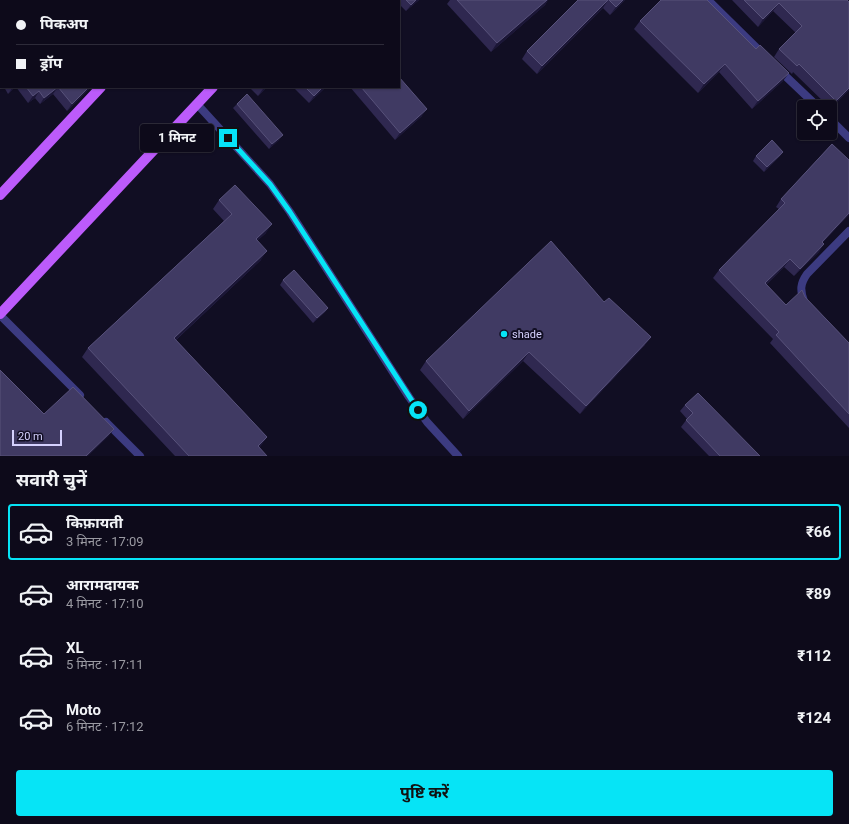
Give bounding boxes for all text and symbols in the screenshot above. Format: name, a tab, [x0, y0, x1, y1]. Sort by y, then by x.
text: पिकअप	[40, 15, 88, 33]
text: ड्रॉप	[40, 54, 62, 72]
map controls	[797, 100, 837, 140]
button: locate	[797, 100, 837, 140]
callout: 1 मिनट	[140, 124, 214, 152]
route end	[219, 129, 237, 147]
text: 1 मिनट	[158, 130, 196, 145]
place label: shade	[512, 328, 542, 341]
marker: shade	[499, 329, 509, 339]
route start	[409, 401, 427, 419]
scale bar	[12, 428, 62, 447]
text: 20 m	[18, 430, 43, 443]
text: सवारी चुनें	[16, 469, 87, 490]
icon: car	[18, 514, 54, 550]
text: किफ़ायती	[66, 514, 123, 532]
text: ₹66	[806, 523, 831, 541]
text: 3 मिनट · 17:09	[66, 534, 144, 549]
icon: car	[18, 576, 54, 612]
text: आरामदायक	[66, 576, 139, 594]
text: ₹89	[806, 585, 831, 603]
text: 4 मिनट · 17:10	[66, 596, 144, 611]
icon: car	[18, 638, 54, 674]
text: XL	[66, 639, 84, 657]
text: ₹112	[797, 647, 831, 665]
text: 5 मिनट · 17:11	[66, 657, 144, 672]
icon: car	[18, 700, 54, 736]
text: Moto	[66, 701, 101, 719]
text: ₹124	[797, 709, 831, 727]
text: 6 मिनट · 17:12	[66, 719, 144, 734]
button: पुष्टि करें	[16, 770, 833, 816]

